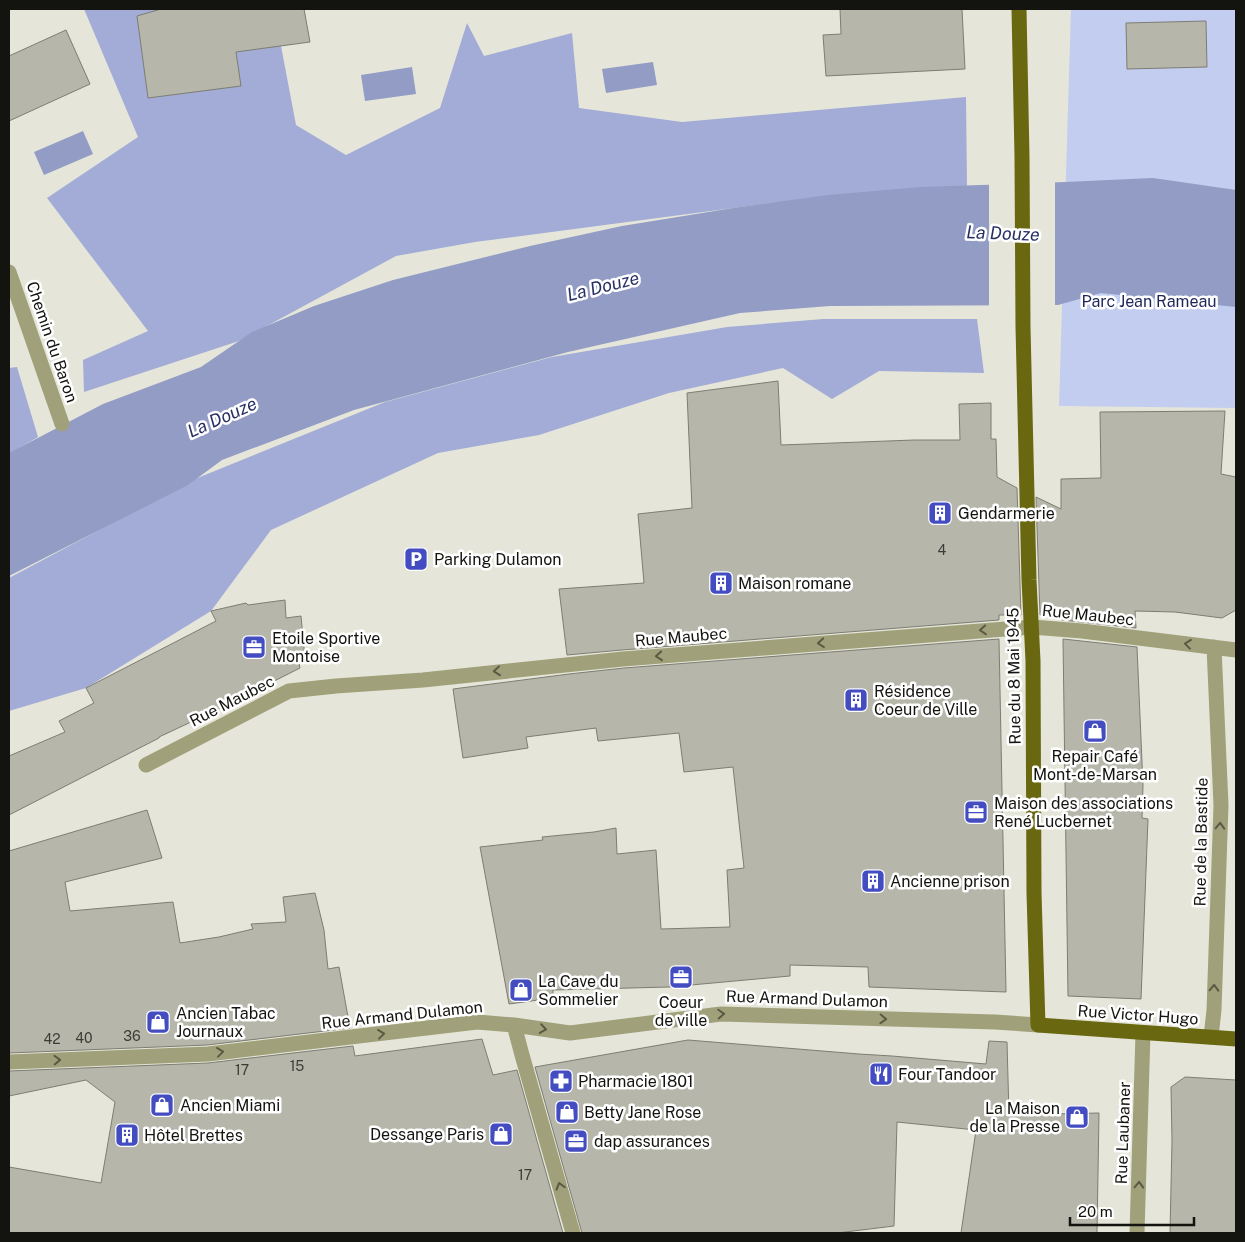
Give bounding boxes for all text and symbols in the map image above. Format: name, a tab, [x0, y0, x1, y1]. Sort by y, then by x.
water label: La Douze	[966, 221, 1040, 245]
water label: La Douze	[565, 267, 642, 305]
street label: Chemin du Baron	[22, 279, 82, 405]
park label: Parc Jean Rameau	[1081, 292, 1217, 311]
water label: La Douze	[184, 392, 260, 442]
building icon: Gendarmerie	[927, 500, 953, 526]
place label: Gendarmerie	[958, 504, 1055, 523]
house number: 4	[938, 542, 947, 558]
parking icon: Parking Dulamon	[403, 546, 429, 572]
place label: Parking Dulamon	[434, 550, 562, 569]
building icon: Maison romane	[708, 570, 734, 596]
place label: Maison romane	[738, 574, 851, 593]
street label: Rue Maubec	[1041, 601, 1135, 629]
street label: Rue du 8 Mai 1945	[1003, 607, 1025, 745]
street label: Rue Maubec	[634, 624, 728, 650]
one-way arrow	[979, 625, 987, 636]
place label: Etoile Sportive Montoise	[272, 629, 380, 666]
office icon: Etoile Sportive Montoise	[241, 634, 267, 660]
one-way arrow	[817, 638, 825, 649]
one-way arrow	[1184, 639, 1192, 650]
one-way arrow	[655, 651, 663, 662]
one-way arrow	[493, 666, 501, 677]
street label: Rue Maubec	[186, 672, 278, 730]
place label: Résidence Coeur de Ville	[874, 682, 977, 719]
building icon: Résidence Coeur de Ville	[843, 687, 869, 713]
shop icon: Repair Café Mont-de-Marsan	[1082, 718, 1108, 744]
place label: Repair Café Mont-de-Marsan	[1033, 747, 1157, 784]
street label: Rue de la Bastide	[1190, 777, 1212, 907]
place label: Maison des associations René Lucbernet	[994, 794, 1173, 831]
office icon: Maison des associations René Lucbernet	[963, 799, 989, 825]
one-way arrow	[1215, 822, 1226, 830]
building icon: Ancienne prison	[860, 868, 886, 894]
place label: Ancienne prison	[890, 872, 1010, 891]
office icon: Coeur de ville	[668, 964, 694, 990]
place label: La Cave du Sommelier	[538, 972, 619, 1009]
shop icon: La Cave du Sommelier	[508, 977, 534, 1003]
one-way arrow	[1209, 984, 1220, 992]
street label: Rue Armand Dulamon	[726, 987, 888, 1011]
place label: Coeur de ville	[655, 993, 707, 1030]
street label: Rue Armand Dulamon	[320, 997, 484, 1033]
street label: Rue Victor Hugo	[1077, 1001, 1199, 1029]
place label: Ancien Tabac Journaux	[176, 1004, 276, 1041]
shop icon: Ancien Tabac Journaux	[145, 1009, 171, 1035]
one-way arrow	[717, 1009, 725, 1020]
one-way arrow	[880, 1014, 888, 1024]
one-way arrow	[539, 1023, 547, 1034]
house number: 36	[123, 1028, 141, 1044]
one-way arrow	[377, 1029, 385, 1040]
house number: 40	[75, 1030, 93, 1046]
house number: 42	[43, 1031, 61, 1047]
one-way arrow	[216, 1047, 224, 1058]
one-way arrow	[54, 1054, 62, 1065]
house number: 15	[290, 1058, 304, 1074]
restaurant icon: Four Tandoor	[868, 1061, 894, 1087]
house number: 17	[235, 1062, 249, 1078]
place label: Four Tandoor	[898, 1065, 996, 1084]
pharmacy icon: Pharmacie 1801	[548, 1068, 574, 1094]
place label: Pharmacie 1801	[578, 1072, 694, 1091]
street label: Rue Laubaner	[1112, 1081, 1134, 1185]
shop icon: Ancien Miami	[149, 1092, 175, 1118]
place label: Ancien Miami	[180, 1096, 280, 1115]
shop icon: Betty Jane Rose	[554, 1099, 580, 1125]
place label: La Maison de la Presse	[970, 1099, 1060, 1136]
place label: Betty Jane Rose	[584, 1103, 701, 1122]
shop icon: La Maison de la Presse	[1064, 1104, 1090, 1130]
shop icon: Dessange Paris	[488, 1121, 514, 1147]
building icon: Hôtel Brettes	[114, 1122, 140, 1148]
place label: Dessange Paris	[370, 1125, 484, 1144]
place label: Hôtel Brettes	[144, 1126, 243, 1145]
office icon: dap assurances	[563, 1128, 589, 1154]
place label: dap assurances	[594, 1132, 710, 1151]
house number: 17	[518, 1167, 532, 1183]
one-way arrow	[1133, 1180, 1144, 1188]
one-way arrow	[555, 1183, 565, 1191]
scale bar	[1070, 1194, 1194, 1226]
text: 20 m	[1078, 1203, 1113, 1220]

